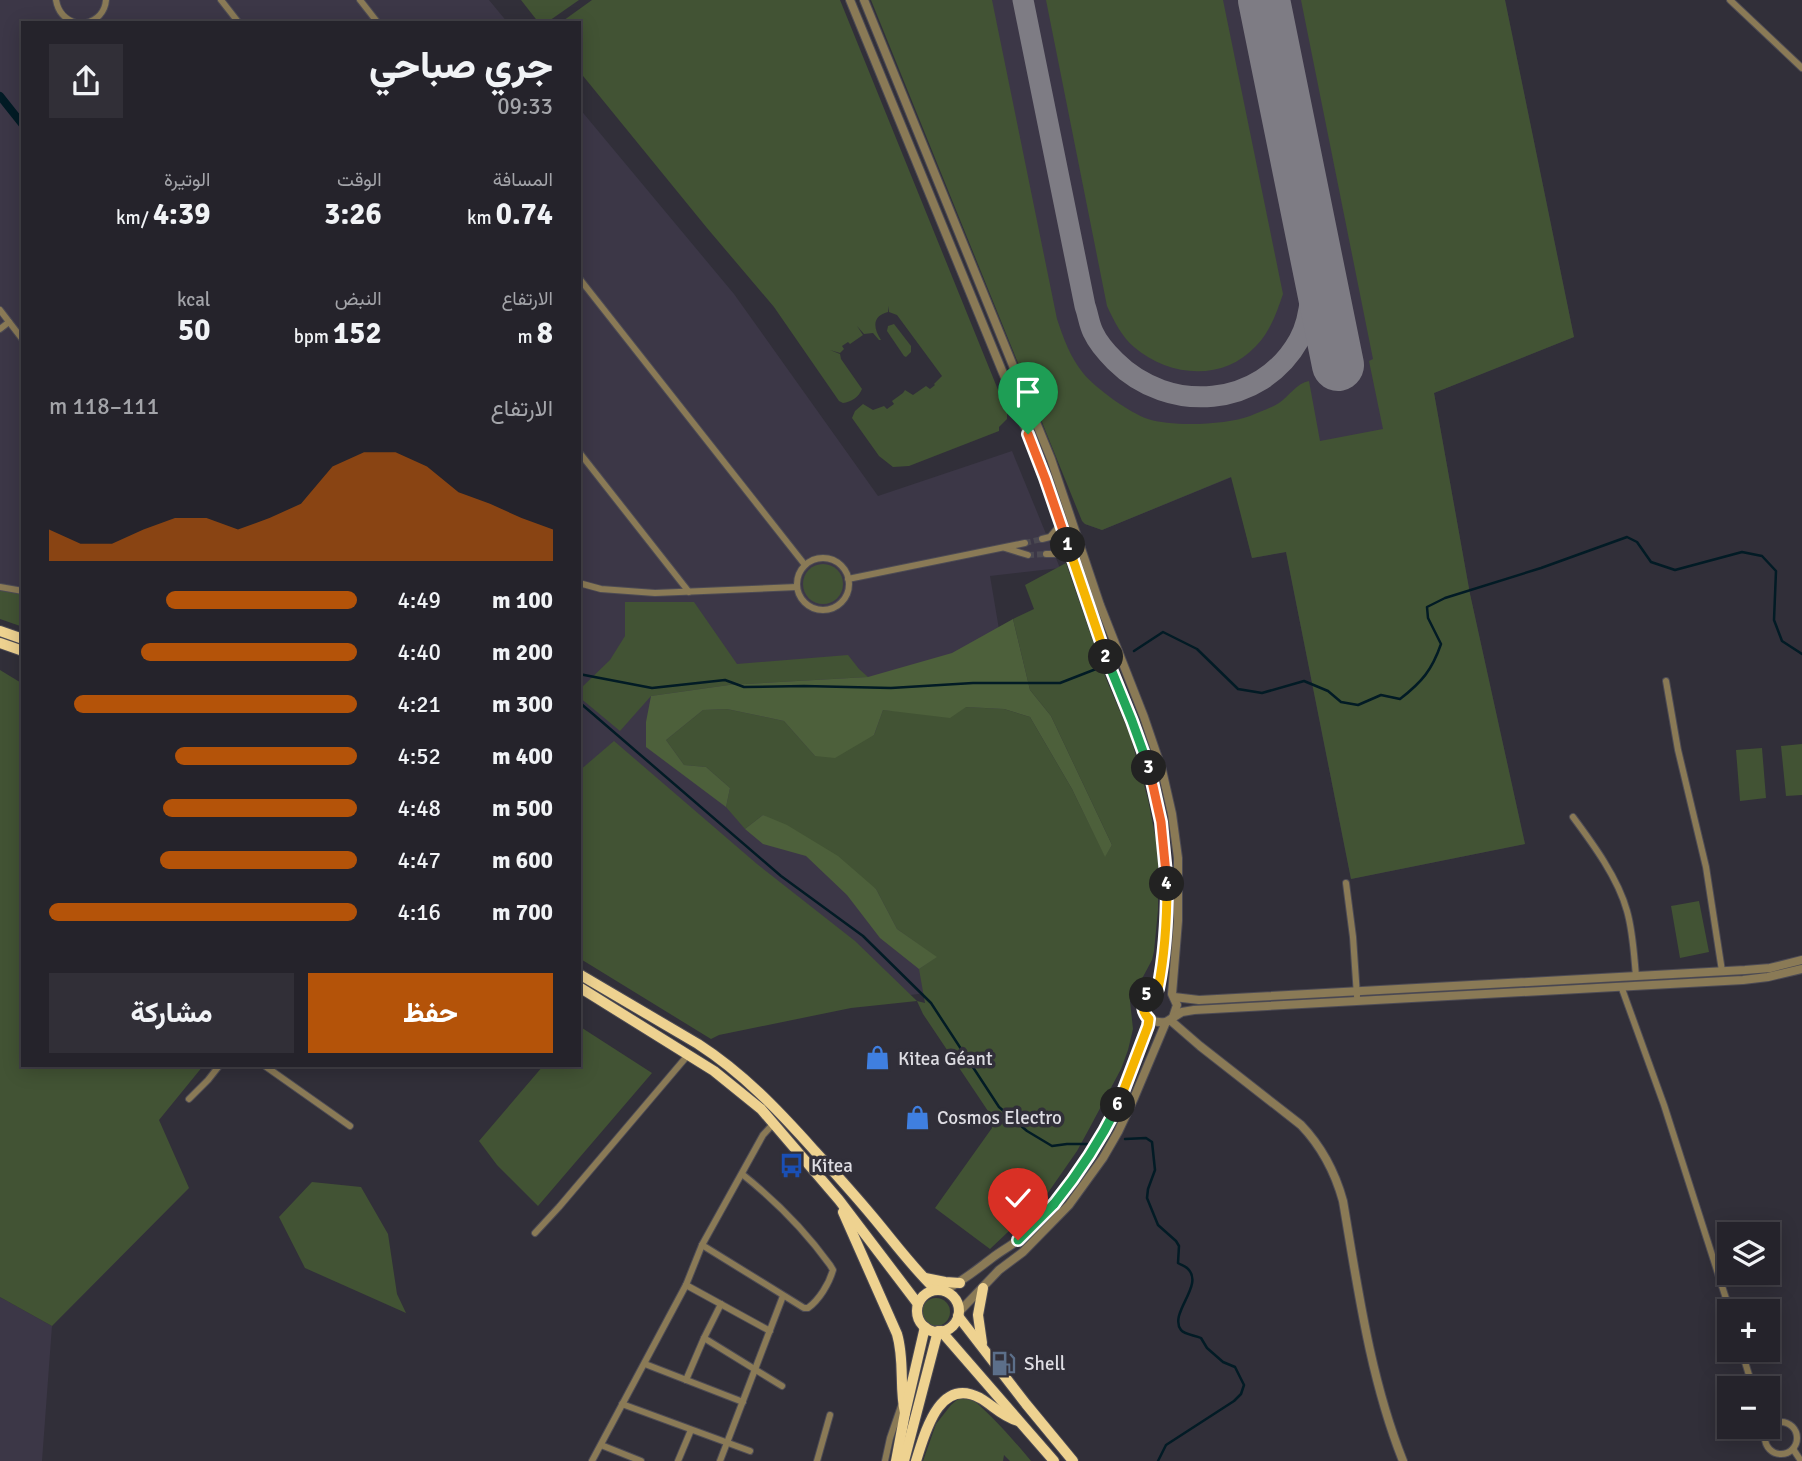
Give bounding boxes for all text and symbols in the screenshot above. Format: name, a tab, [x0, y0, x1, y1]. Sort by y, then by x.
text: جري صباحي	[369, 42, 553, 89]
button: share	[49, 44, 123, 118]
text: 09:33	[497, 92, 553, 121]
text: الوتيرة	[164, 168, 210, 192]
text: الوقت	[337, 168, 382, 192]
text: المسافة	[493, 168, 553, 192]
text: 4:39	[153, 196, 210, 233]
text: 3:26	[324, 196, 382, 233]
text: 0.74	[496, 196, 553, 233]
text: /km	[116, 206, 153, 230]
text: km	[467, 206, 496, 230]
text: النبض	[335, 287, 382, 311]
text: الارتفاع	[501, 287, 553, 311]
text: kcal	[177, 288, 210, 312]
text: 50	[178, 312, 210, 349]
text: 152	[333, 315, 382, 352]
text: 8	[537, 315, 553, 352]
text: bpm	[294, 325, 333, 349]
text: m	[517, 325, 537, 349]
pin	[998, 362, 1058, 434]
icon: arrive	[1009, 373, 1047, 411]
text: 111–118 m	[49, 392, 159, 421]
text: الارتفاع	[491, 394, 553, 423]
pin: 1	[1050, 528, 1086, 562]
text: 1	[1062, 532, 1073, 556]
text: 4:49	[398, 586, 441, 615]
text: 100 m	[492, 586, 553, 615]
text: 4:40	[398, 638, 441, 667]
text: 200 m	[492, 638, 553, 667]
pin: 2	[1088, 640, 1124, 674]
text: 2	[1100, 644, 1111, 668]
text: 4:21	[398, 690, 441, 719]
text: 300 m	[492, 690, 553, 719]
text: 4:52	[398, 742, 441, 771]
text: 400 m	[492, 742, 553, 771]
pin: 3	[1132, 750, 1166, 786]
text: 3	[1143, 755, 1154, 779]
text: 4:48	[398, 794, 441, 823]
text: 500 m	[492, 794, 553, 823]
text: 4:47	[398, 846, 441, 875]
text: 600 m	[492, 846, 553, 875]
pin: 4	[1150, 866, 1184, 902]
text: 4	[1161, 871, 1172, 895]
text: 4:16	[398, 898, 441, 927]
text: 700 m	[492, 898, 553, 927]
button: مشاركة	[49, 973, 294, 1053]
button: حفظ	[308, 973, 553, 1053]
pin: 5	[1130, 978, 1164, 1012]
text: 5	[1141, 982, 1152, 1006]
shop icon: Kitea Géant	[864, 1044, 892, 1072]
place label: Kitea Géant	[898, 1047, 993, 1071]
pin: 6	[1100, 1088, 1136, 1122]
text: 6	[1112, 1092, 1123, 1116]
shop icon: Cosmos Electro	[903, 1103, 931, 1131]
place label: Cosmos Electro	[937, 1106, 1062, 1130]
bus stop icon: Kitea	[777, 1151, 805, 1179]
place label: Kitea	[811, 1154, 853, 1178]
pin	[988, 1168, 1048, 1240]
icon: check	[999, 1179, 1037, 1217]
map controls	[1717, 1222, 1780, 1439]
button: layers	[1717, 1222, 1780, 1285]
button: +	[1717, 1299, 1780, 1362]
fuel station icon: Shell	[990, 1349, 1018, 1377]
place label: Shell	[1024, 1352, 1065, 1376]
button: −	[1717, 1376, 1780, 1439]

